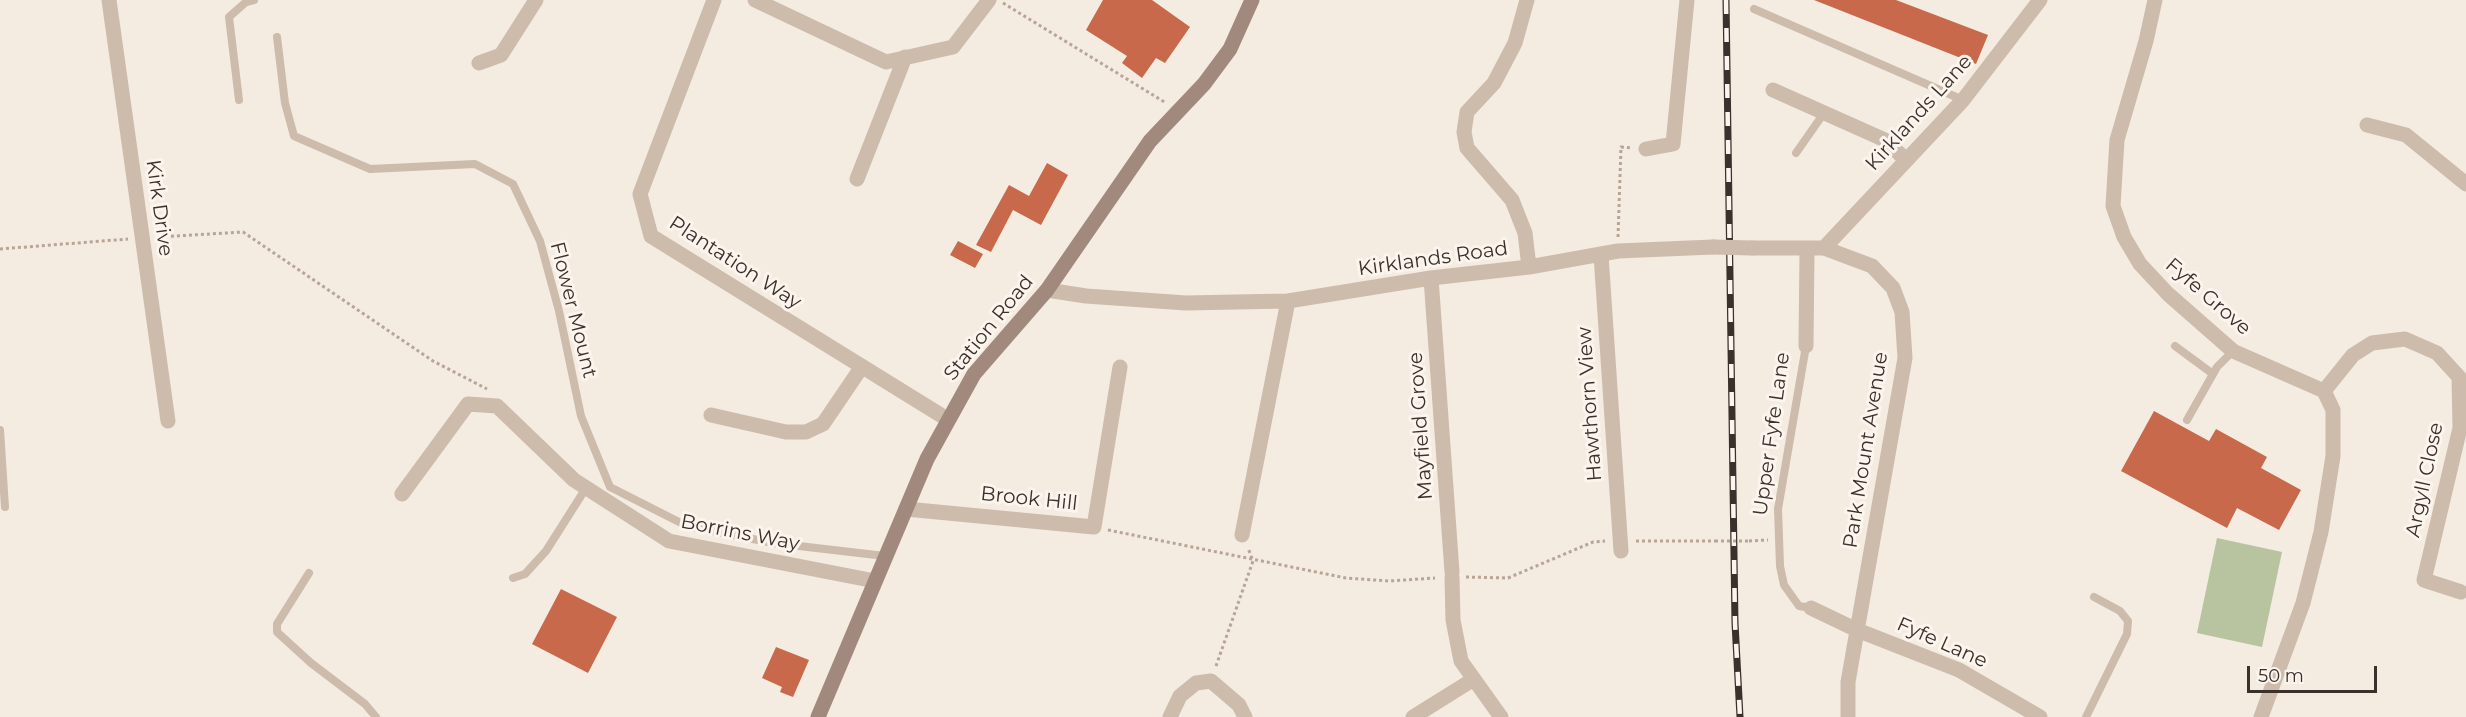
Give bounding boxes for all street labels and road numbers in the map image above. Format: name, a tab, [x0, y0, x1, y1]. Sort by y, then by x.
street label: Kirklands Lane	[1861, 50, 1977, 176]
street label: Kirk Drive	[140, 158, 178, 258]
street label: Plantation Way	[664, 211, 806, 315]
street label: Kirklands Road	[1357, 237, 1509, 281]
street label: Flower Mount	[544, 239, 602, 381]
street label: Fyfe Grove	[2160, 253, 2256, 341]
street label: Station Road	[939, 270, 1039, 386]
street label: Hawthorn View	[1573, 326, 1607, 482]
street label: Park Mount Avenue	[1839, 350, 1893, 550]
street label: Mayfield Grove	[1404, 351, 1438, 501]
street label: Upper Fyfe Lane	[1749, 351, 1795, 517]
street label: Argyll Close	[2401, 421, 2449, 539]
street label: Brook Hill	[979, 482, 1079, 516]
street label: Borrins Way	[679, 510, 801, 556]
street label: Fyfe Lane	[1893, 612, 1991, 674]

